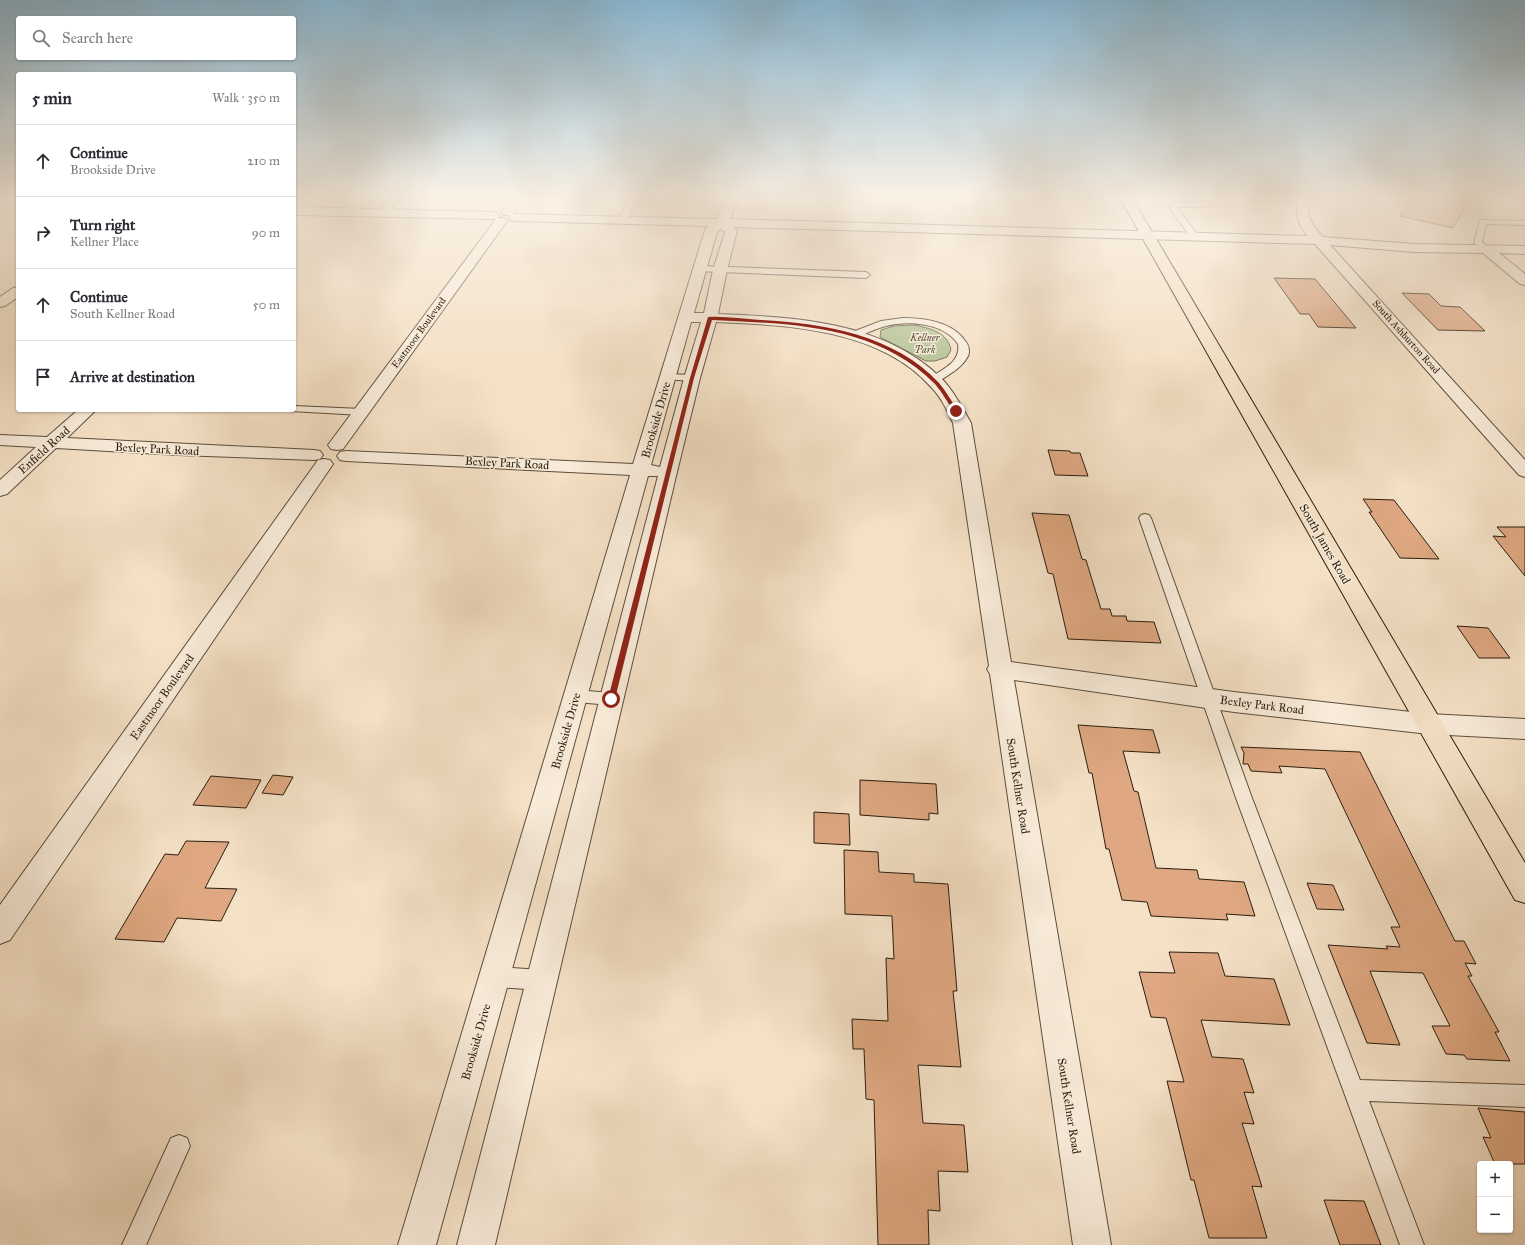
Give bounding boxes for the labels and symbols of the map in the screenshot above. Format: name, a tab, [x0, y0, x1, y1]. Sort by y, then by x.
street label: Eastmoor Boulevard	[389, 295, 449, 371]
street label: South Ashburton Road	[1370, 298, 1442, 376]
park label: Kellner Park	[909, 332, 940, 356]
street label: Brookside Drive	[638, 380, 674, 460]
route end	[947, 402, 965, 420]
street label: Enfield Road	[15, 423, 73, 477]
street label: Bexley Park Road	[114, 440, 200, 458]
street label: Bexley Park Road	[464, 454, 550, 472]
street label: South James Road	[1296, 501, 1354, 587]
street label: Eastmoor Boulevard	[127, 651, 197, 743]
route start	[602, 690, 620, 708]
street label: Brookside Drive	[548, 691, 584, 771]
street label: Bexley Park Road	[1219, 693, 1305, 717]
street label: South Kellner Road	[1004, 737, 1032, 835]
street label: Brookside Drive	[458, 1002, 494, 1082]
street label: South Kellner Road	[1055, 1057, 1083, 1155]

